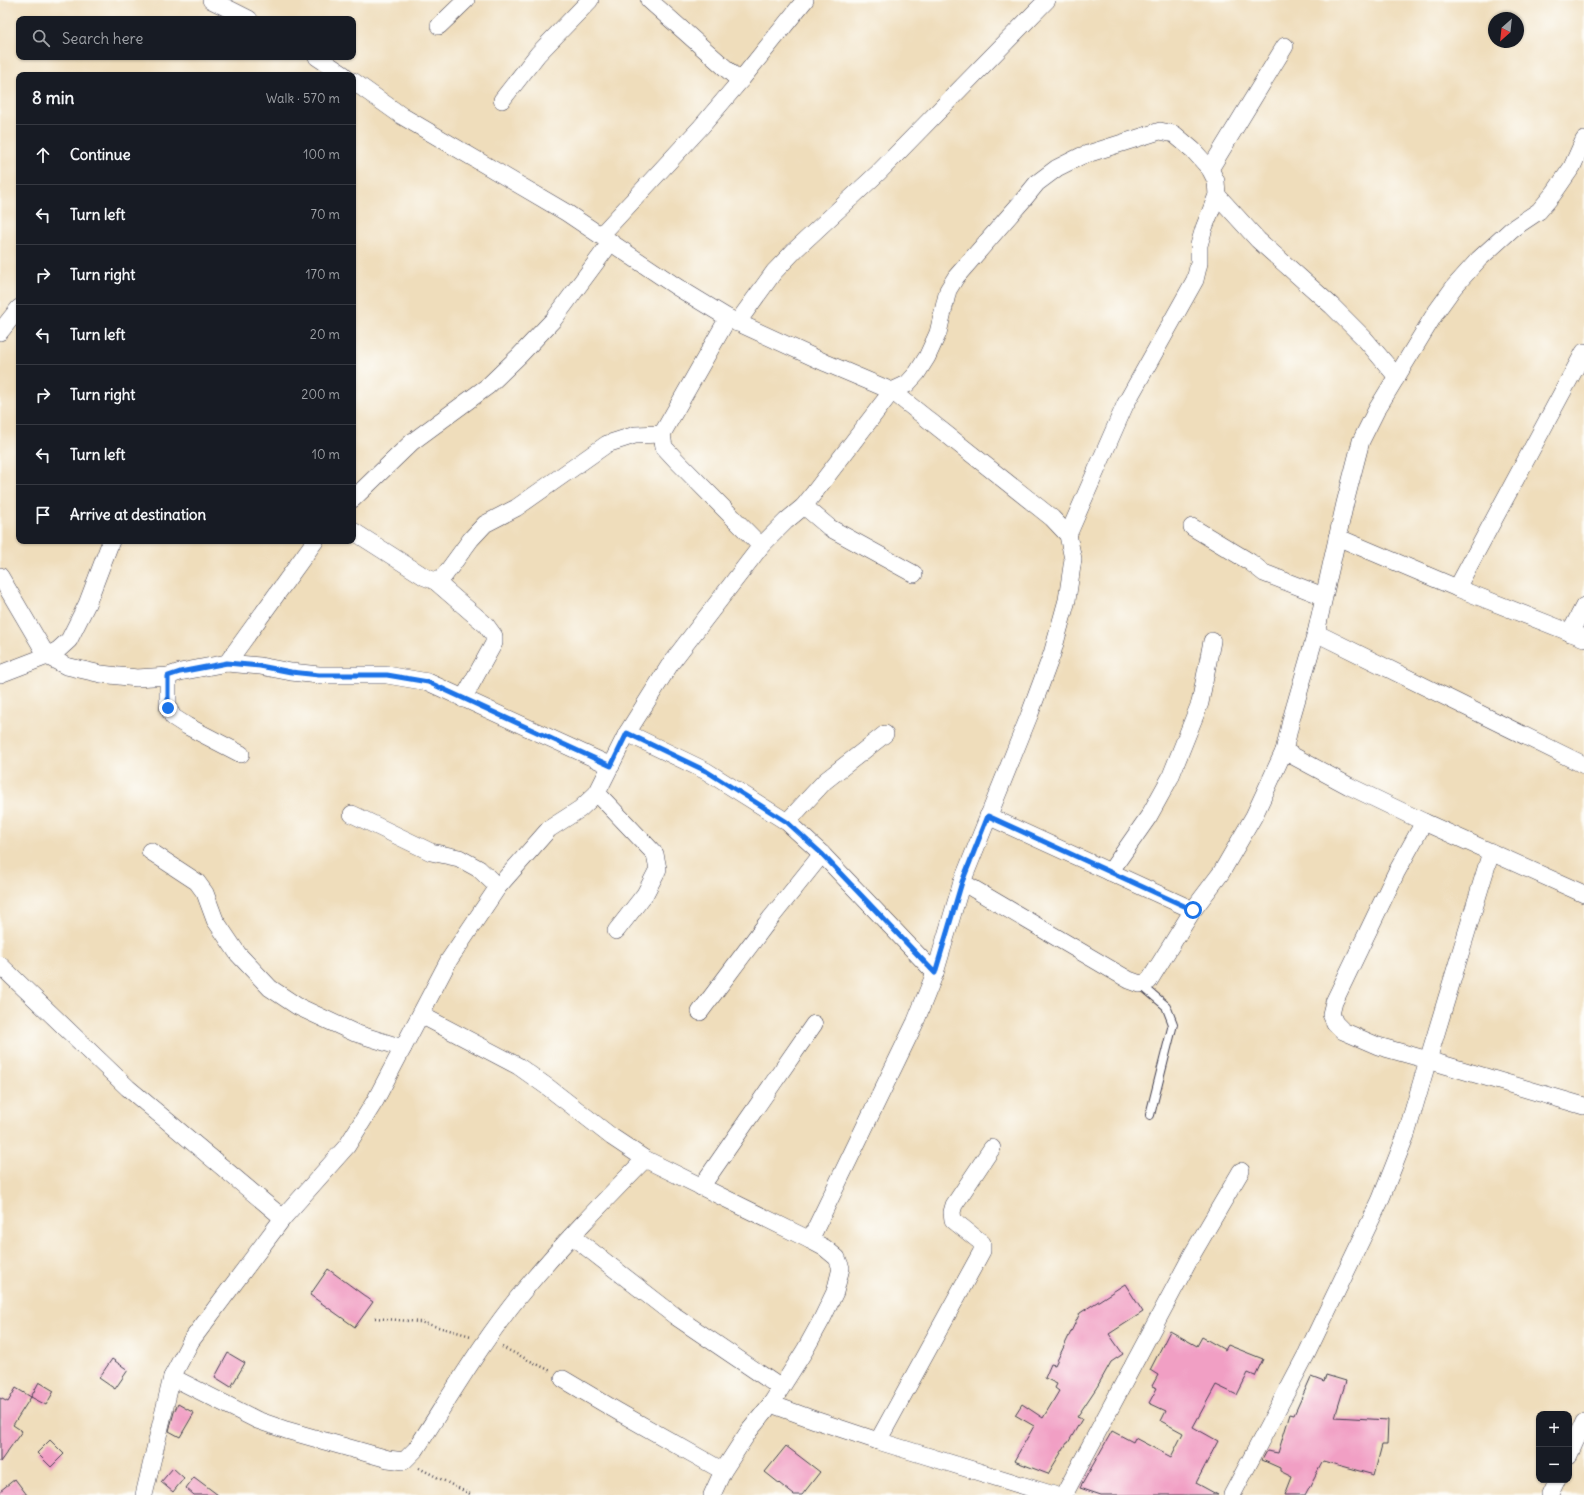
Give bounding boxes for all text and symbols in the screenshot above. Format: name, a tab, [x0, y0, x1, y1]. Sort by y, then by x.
north arrow	[1488, 12, 1524, 48]
search box	[16, 16, 356, 60]
icon: search	[30, 27, 52, 49]
text: Search here	[62, 29, 143, 48]
text: 8 min	[32, 87, 74, 109]
text: Walk · 570 m	[266, 90, 340, 107]
icon: ahead	[32, 144, 54, 166]
text: Continue	[70, 145, 131, 164]
text: 100 m	[303, 146, 340, 163]
icon: left	[32, 204, 54, 226]
text: Turn left	[70, 205, 125, 224]
text: 70 m	[311, 206, 340, 223]
icon: right	[32, 264, 54, 286]
text: Turn right	[70, 265, 135, 284]
text: 170 m	[305, 266, 340, 283]
icon: left	[32, 324, 54, 346]
text: Turn left	[70, 325, 125, 344]
text: 20 m	[310, 326, 340, 343]
icon: right	[32, 384, 54, 406]
text: Turn right	[70, 385, 135, 404]
text: 200 m	[301, 386, 340, 403]
icon: left	[32, 444, 54, 466]
text: Turn left	[70, 445, 125, 464]
text: 10 m	[312, 446, 340, 463]
icon: arrive	[32, 504, 54, 526]
text: Arrive at destination	[70, 505, 206, 524]
route end	[159, 699, 177, 717]
route start	[1184, 901, 1202, 919]
map controls	[1536, 1411, 1572, 1483]
button: +	[1536, 1411, 1572, 1447]
button: −	[1536, 1447, 1572, 1483]

